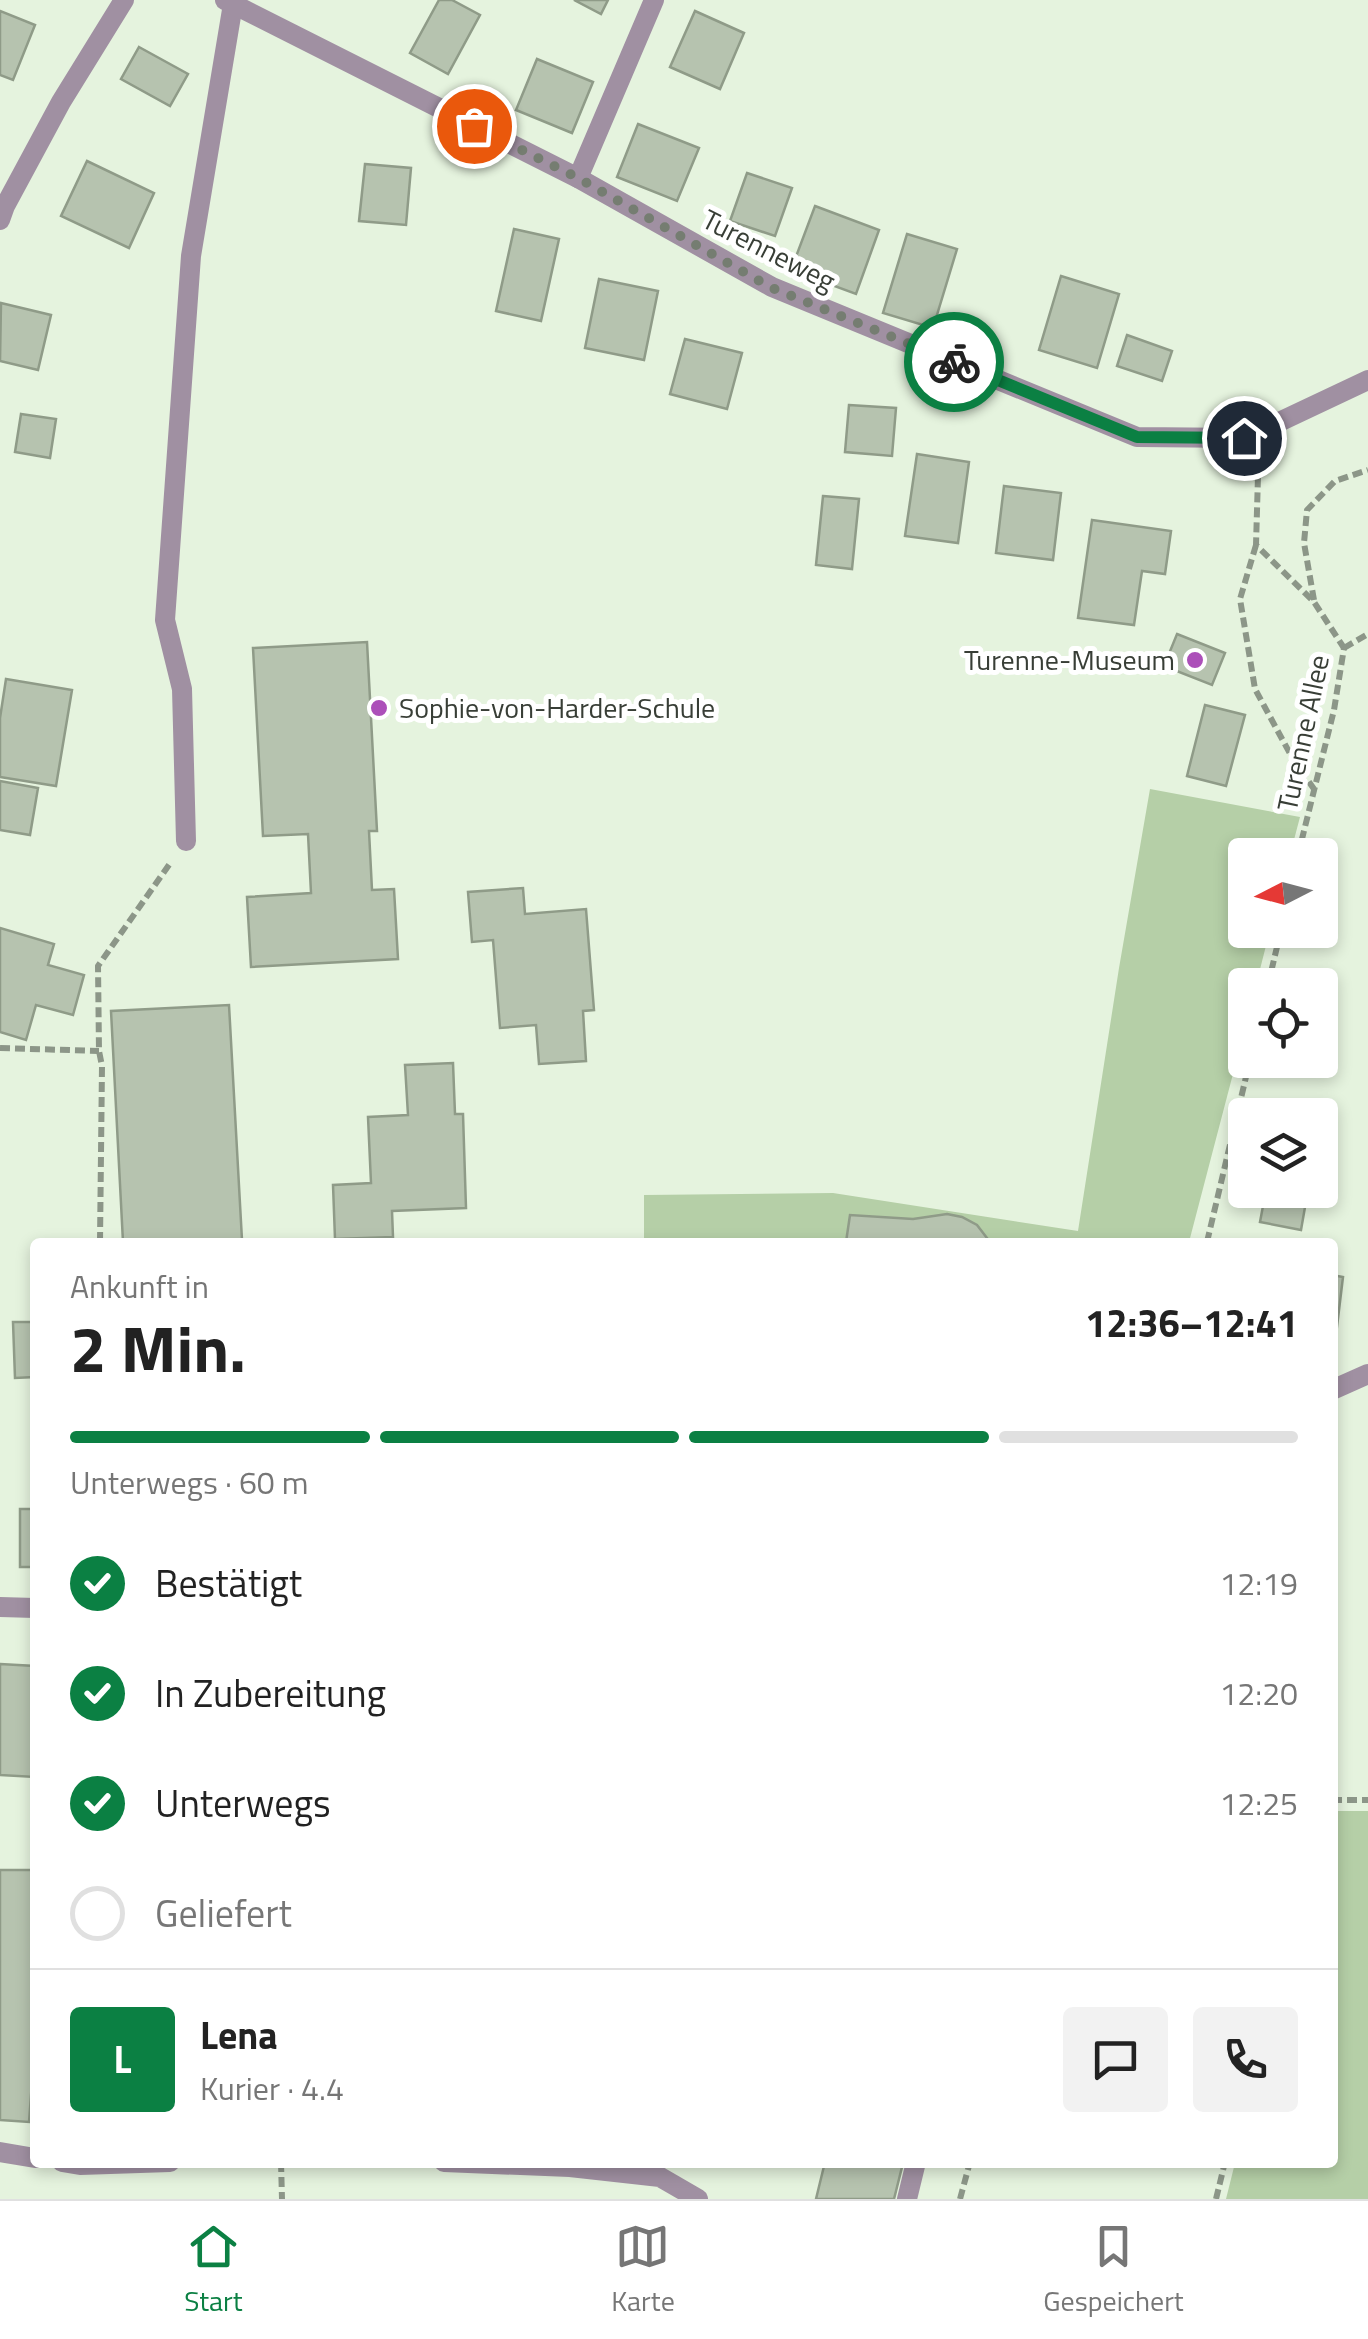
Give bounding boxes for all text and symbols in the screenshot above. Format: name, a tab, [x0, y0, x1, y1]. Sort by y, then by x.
pin	[432, 84, 517, 169]
icon: bag	[447, 99, 502, 154]
street label: Turenneweg	[695, 198, 843, 302]
courier	[904, 312, 1004, 412]
icon: bike	[927, 335, 982, 390]
pin	[1202, 396, 1287, 481]
icon: home	[1217, 411, 1272, 466]
place label: Turenne-Museum	[964, 638, 1175, 681]
marker: Turenne-Museum	[1184, 649, 1206, 671]
street label: Turenne Allee	[1265, 651, 1340, 815]
place label: Sophie-von-Harder-Schule	[399, 686, 715, 729]
marker: Sophie-von-Harder-Schule	[368, 697, 390, 719]
north arrow	[1228, 838, 1338, 948]
map controls	[1228, 838, 1338, 1208]
button: locate	[1228, 968, 1338, 1078]
button: layers	[1228, 1098, 1338, 1208]
text: Ankunft in	[70, 1262, 209, 1310]
text: 12:36–12:41	[1085, 1294, 1298, 1352]
text: 2 Min.	[70, 1298, 246, 1397]
text: Unterwegs · 60 m	[70, 1458, 309, 1506]
text: Bestätigt	[155, 1554, 302, 1612]
icon: check	[70, 1556, 125, 1611]
text: 12:19	[1219, 1559, 1298, 1607]
text: In Zubereitung	[155, 1664, 386, 1722]
icon: check	[70, 1666, 125, 1721]
text: 12:20	[1219, 1669, 1298, 1717]
text: Unterwegs	[155, 1774, 331, 1832]
icon: check	[70, 1776, 125, 1831]
text: 12:25	[1219, 1779, 1298, 1827]
text: Geliefert	[155, 1884, 292, 1942]
text: Lena	[200, 2006, 278, 2064]
button: chat	[1063, 2007, 1168, 2112]
button: phone	[1193, 2007, 1298, 2112]
text: L	[114, 2030, 131, 2088]
text: Kurier · 4.4	[200, 2064, 344, 2112]
tab: Start	[184, 2219, 243, 2322]
tab: Karte	[611, 2219, 675, 2322]
tab: Gespeichert	[1043, 2219, 1184, 2322]

